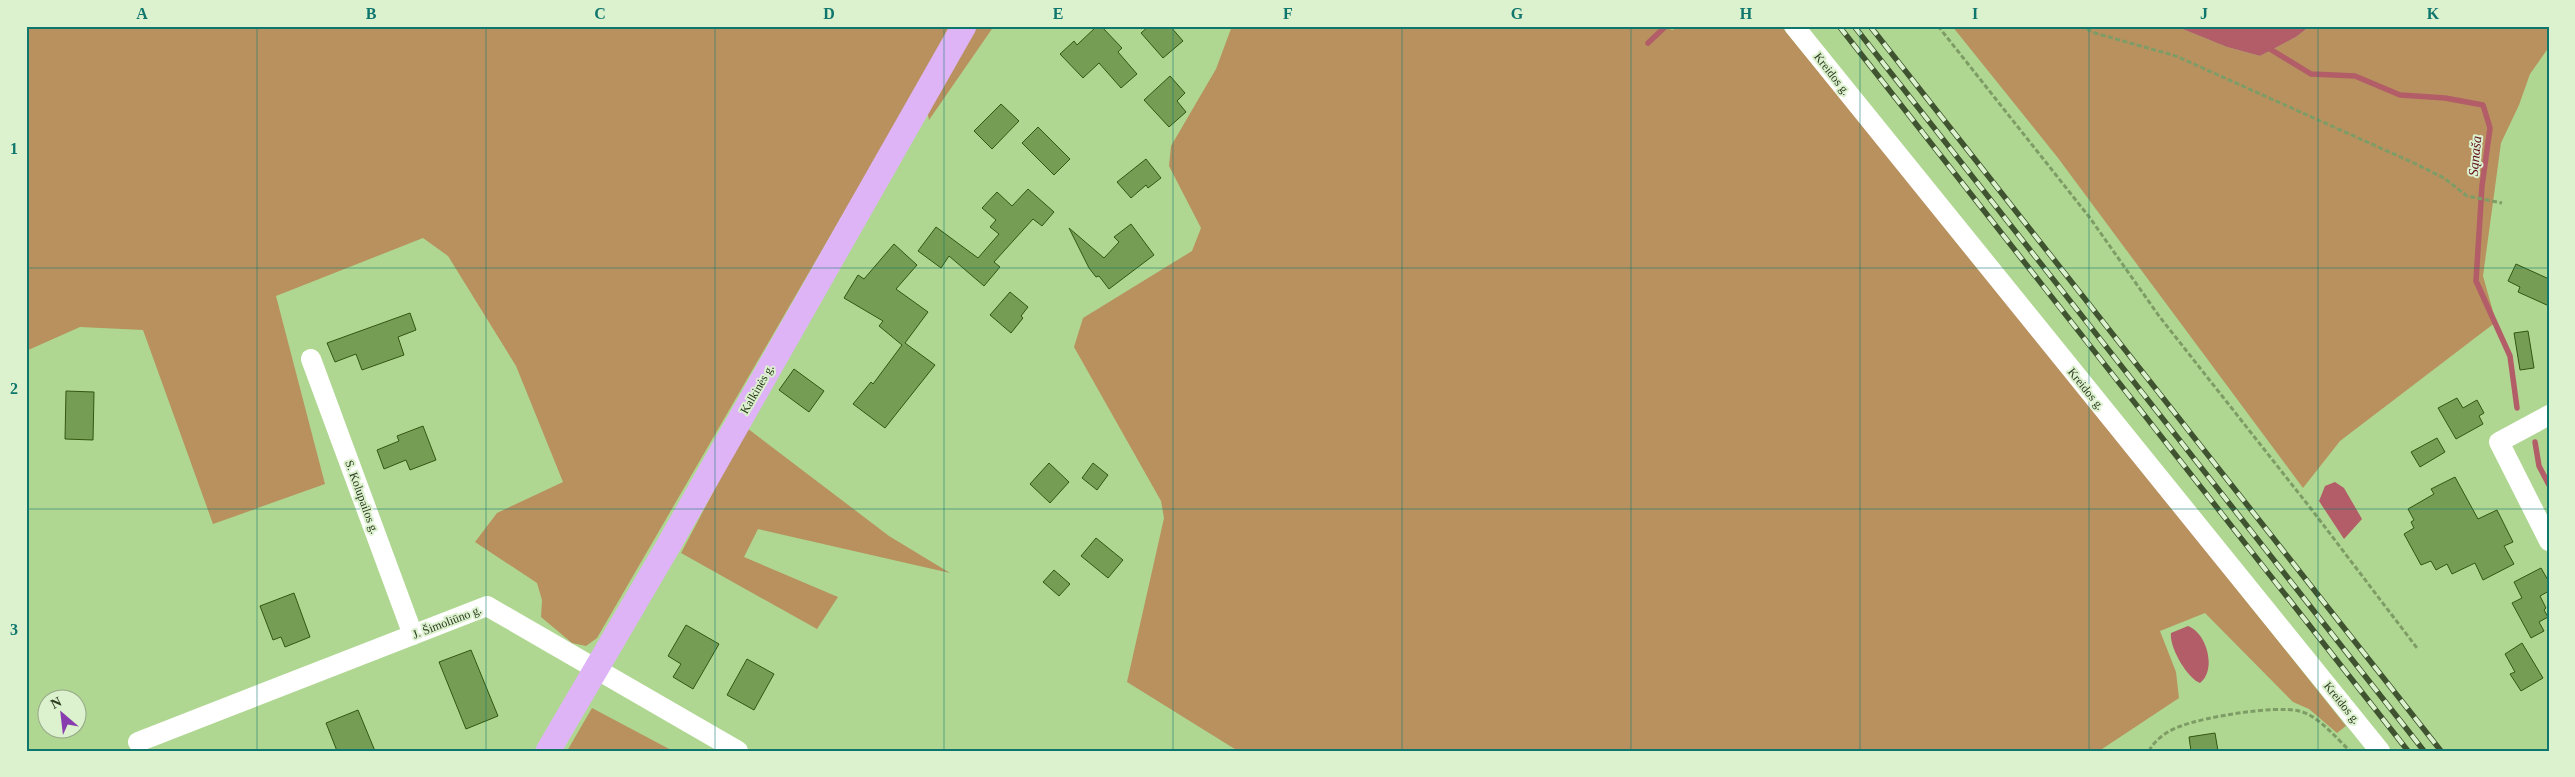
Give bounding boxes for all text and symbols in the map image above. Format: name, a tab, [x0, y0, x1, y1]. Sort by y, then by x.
text: A	[136, 5, 148, 22]
text: B	[366, 5, 377, 22]
text: C	[594, 5, 606, 22]
text: D	[823, 5, 835, 22]
text: E	[1053, 5, 1063, 22]
text: F	[1283, 5, 1293, 22]
text: G	[1511, 5, 1524, 22]
text: H	[1740, 5, 1753, 22]
text: I	[1972, 5, 1978, 22]
text: J	[2200, 5, 2208, 22]
text: K	[2427, 5, 2440, 22]
street label: Kreidos g.	[1811, 50, 1853, 98]
water label: Sąnaša	[2466, 135, 2484, 177]
text: 1	[10, 140, 18, 157]
street label: Kalkinės g.	[737, 362, 777, 416]
street label: Kreidos g.	[2065, 365, 2107, 413]
text: 2	[10, 380, 18, 397]
street label: S. Kolupailos g.	[342, 458, 382, 536]
street label: J. Šimoliūno g.	[411, 602, 483, 642]
text: 3	[10, 621, 18, 638]
street label: Kreidos g.	[2321, 679, 2363, 727]
north arrow	[38, 690, 88, 740]
text: N	[48, 694, 64, 712]

